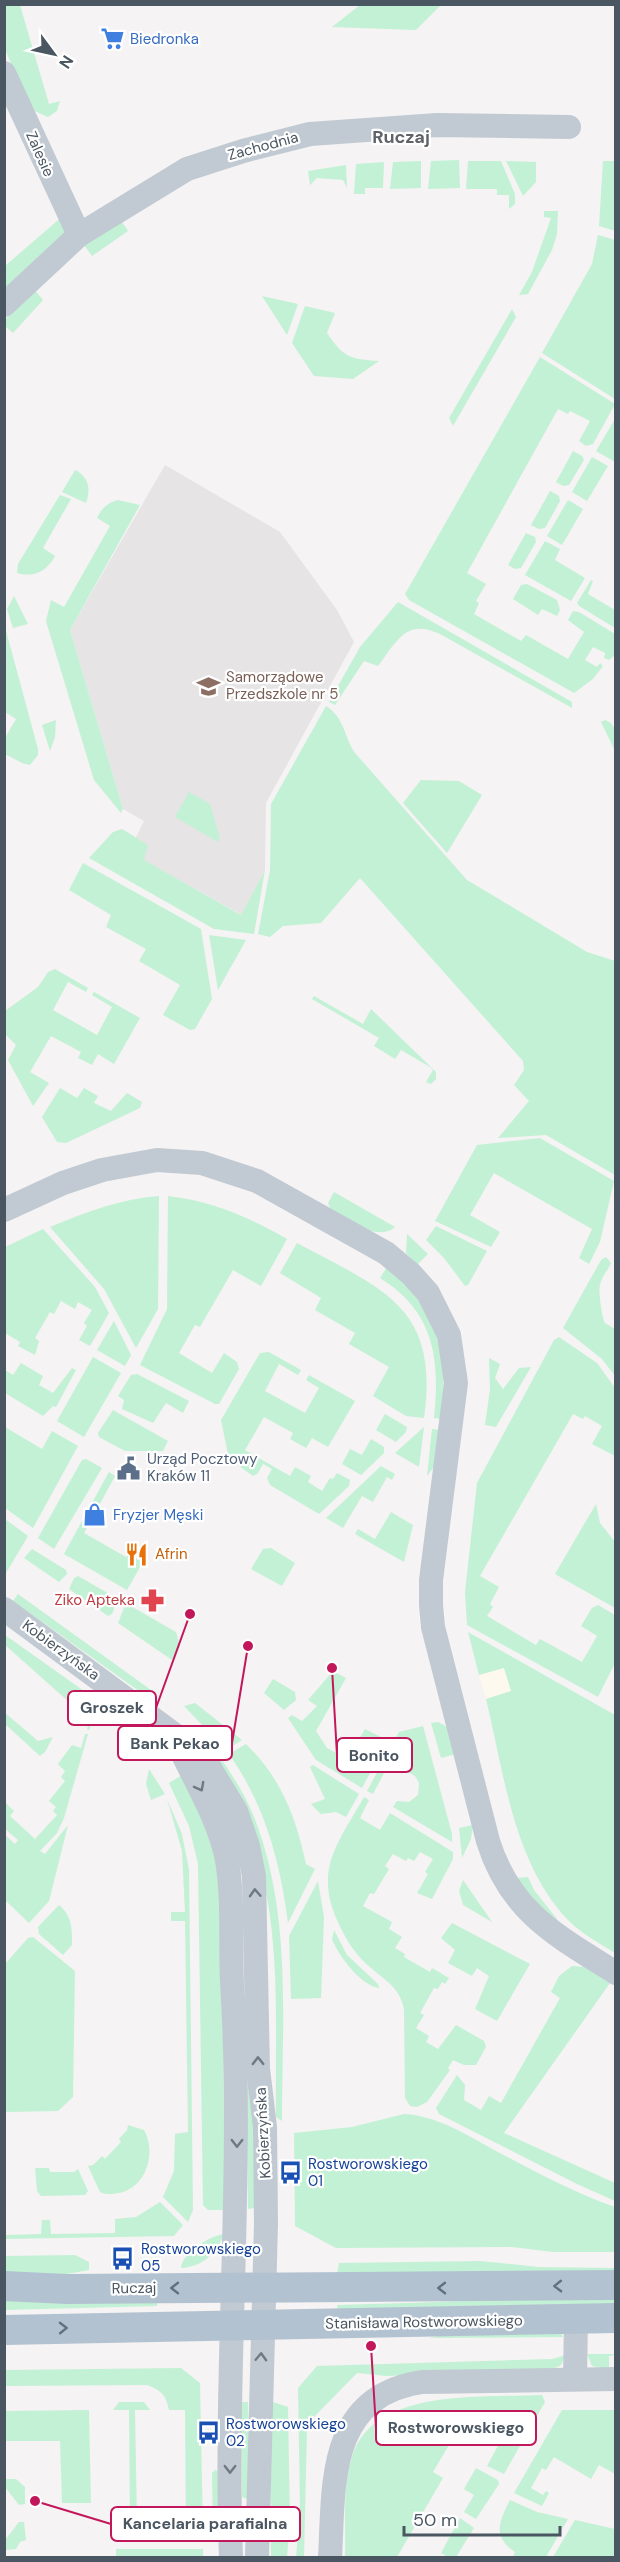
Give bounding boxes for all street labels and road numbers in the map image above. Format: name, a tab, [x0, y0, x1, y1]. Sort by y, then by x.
street label: Zachodnia	[226, 127, 300, 165]
street label: Zalesie	[21, 128, 59, 180]
street label: Kobierzyńska	[18, 1615, 104, 1685]
street label: Kobierzyńska	[251, 2087, 275, 2179]
street label: Ruczaj	[111, 2278, 157, 2298]
street label: Stanisława Rostworowskiego	[325, 2310, 523, 2334]

